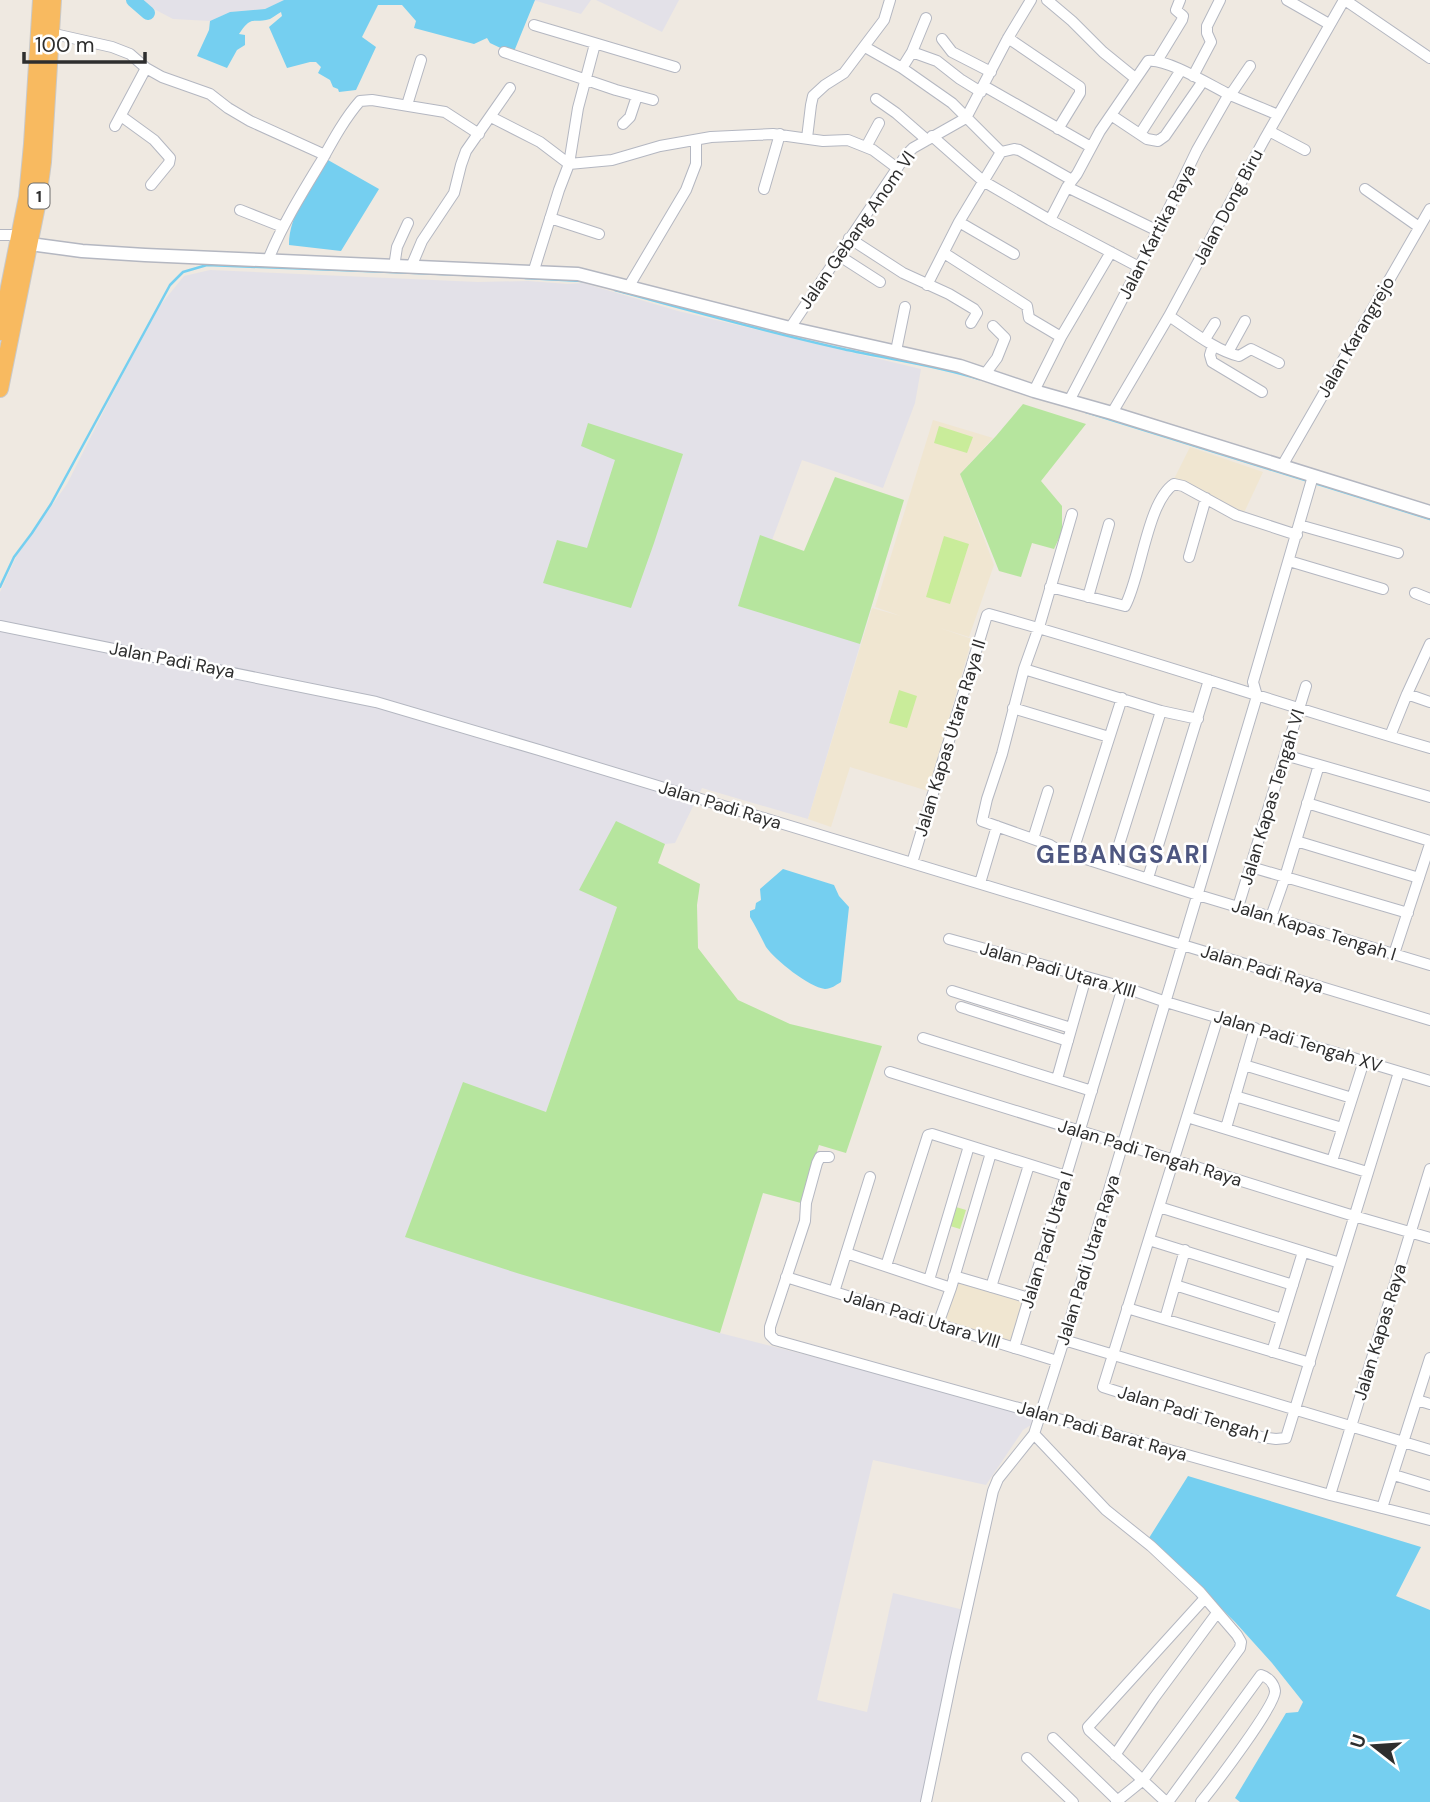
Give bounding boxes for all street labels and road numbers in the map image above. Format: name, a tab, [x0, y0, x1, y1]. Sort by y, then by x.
street label: Jalan Dong Biru	[1187, 145, 1269, 269]
street label: Jalan Gebang Anom VI	[793, 146, 921, 314]
street label: Jalan Kartika Raya	[1113, 160, 1201, 304]
road number: 1	[28, 184, 50, 208]
street label: Jalan Karangrejo	[1312, 272, 1400, 402]
street label: Jalan Padi Raya	[107, 636, 237, 684]
street label: Jalan Kapas Utara Raya II	[909, 637, 991, 839]
street label: Jalan Kapas Tengah VI	[1234, 706, 1310, 888]
street label: Jalan Padi Raya	[656, 775, 784, 835]
street label: Jalan Kapas Tengah I	[1229, 894, 1399, 966]
street label: Jalan Padi Utara XIII	[977, 936, 1139, 1004]
street label: Jalan Padi Raya	[1198, 939, 1326, 999]
street label: Jalan Padi Tengah XV	[1211, 1004, 1385, 1078]
street label: Jalan Padi Tengah Raya	[1055, 1114, 1245, 1192]
street label: Jalan Padi Utara I	[1015, 1169, 1079, 1311]
street label: Jalan Padi Utara Raya	[1051, 1172, 1125, 1348]
street label: Jalan Kapas Raya	[1348, 1261, 1412, 1403]
street label: Jalan Padi Utara VIII	[841, 1284, 1003, 1354]
street label: Jalan Padi Tengah I	[1115, 1380, 1271, 1448]
street label: Jalan Padi Barat Raya	[1014, 1395, 1190, 1467]

